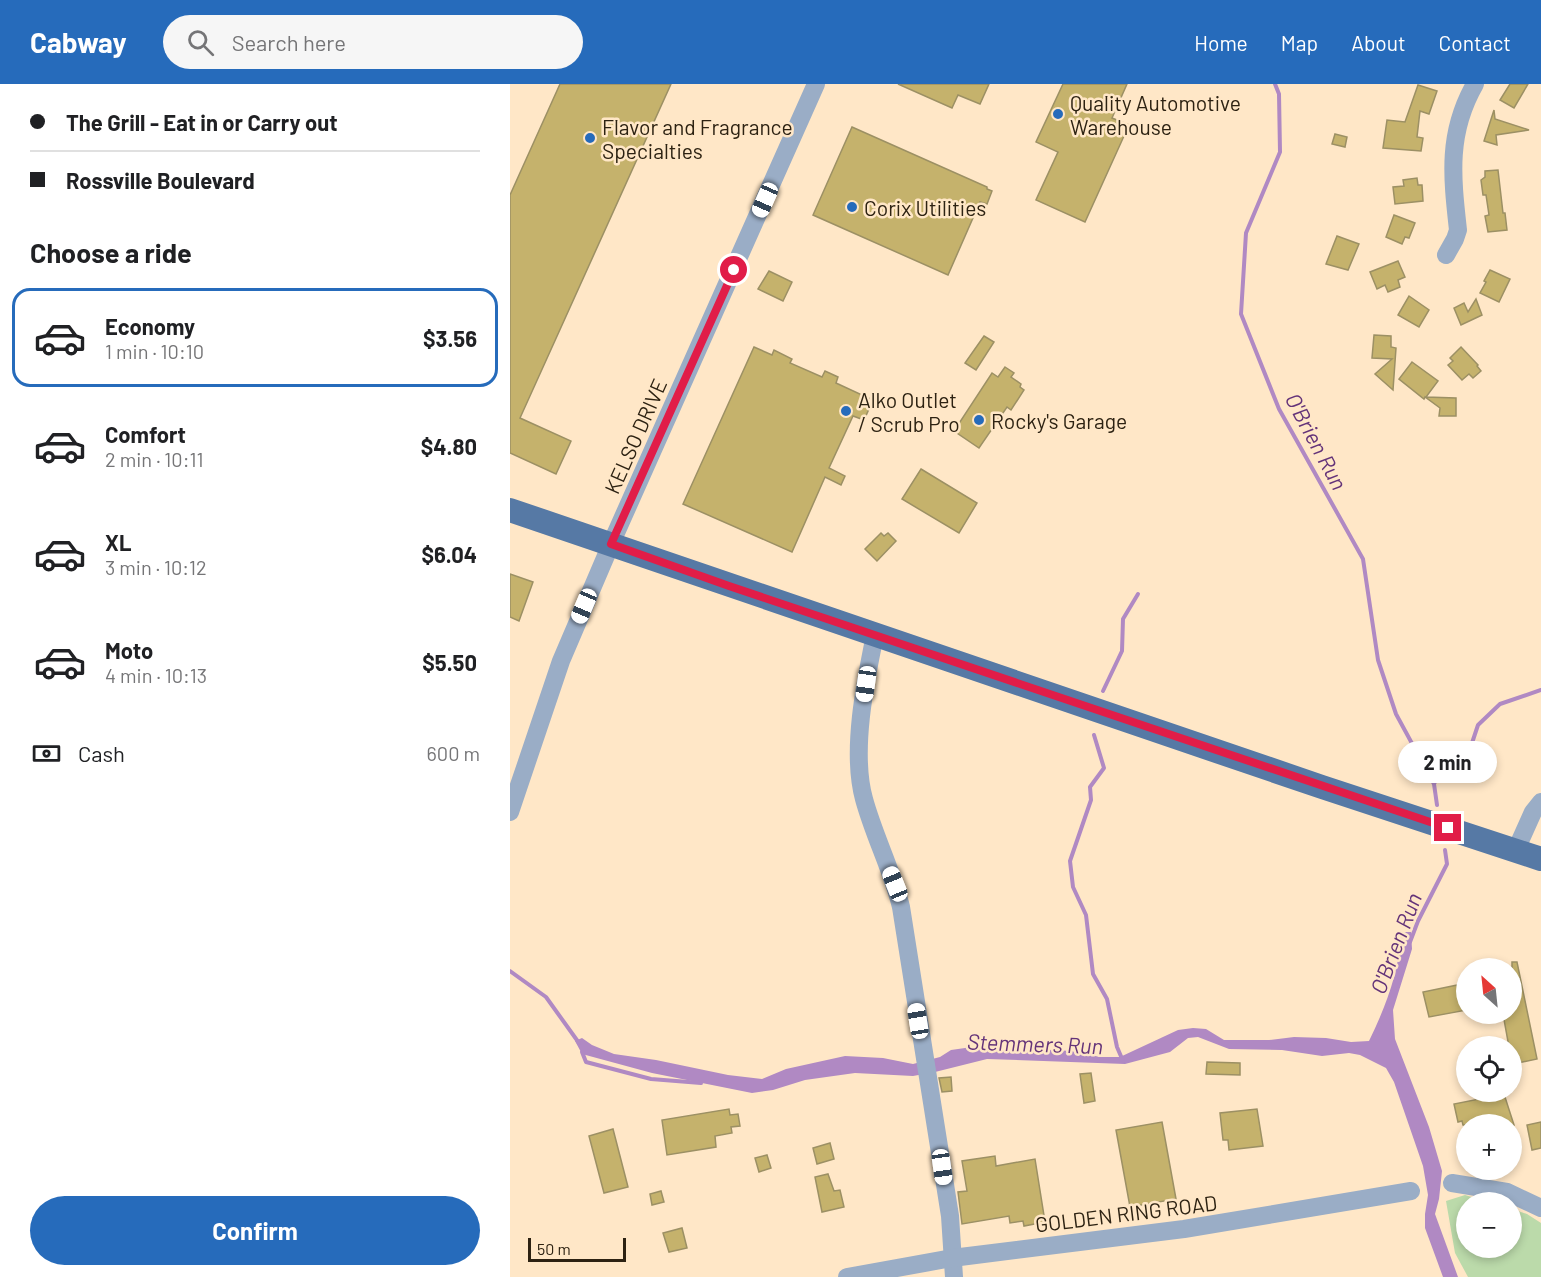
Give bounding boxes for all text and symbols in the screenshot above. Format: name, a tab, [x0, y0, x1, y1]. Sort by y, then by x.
search box	[163, 15, 583, 69]
text: Cabway	[30, 25, 127, 59]
icon: search	[184, 26, 217, 59]
text: Search here	[232, 29, 346, 55]
text: Home	[1194, 30, 1248, 55]
text: Map	[1281, 30, 1318, 55]
text: About	[1351, 30, 1406, 55]
text: Contact	[1439, 30, 1511, 55]
place label: Quality Automotive Warehouse	[1070, 90, 1241, 139]
marker: Quality Automotive Warehouse	[1051, 107, 1065, 121]
text: The Grill - Eat in or Carry out	[66, 109, 338, 135]
place label: Flavor and Fragrance Specialties	[602, 114, 793, 163]
marker: Flavor and Fragrance Specialties	[583, 131, 597, 145]
text: Rossville Boulevard	[66, 167, 255, 193]
car	[749, 180, 781, 220]
place label: Corix Utilities	[864, 195, 986, 220]
marker: Corix Utilities	[845, 200, 859, 214]
text: Choose a ride	[30, 236, 192, 268]
route start	[720, 256, 747, 283]
icon: car	[33, 311, 87, 365]
text: Economy	[105, 313, 195, 339]
text: $3.56	[423, 325, 477, 351]
text: 1 min · 10:10	[105, 339, 204, 363]
street label: KELSO DRIVE	[599, 375, 671, 497]
place label: Alko Outlet / Scrub Pro	[858, 387, 960, 436]
water label: O'Brien Run	[1281, 388, 1353, 494]
marker: Alko Outlet / Scrub Pro	[839, 404, 853, 418]
place label: Rocky's Garage	[991, 408, 1127, 433]
marker: Rocky's Garage	[972, 413, 986, 427]
icon: car	[33, 419, 87, 473]
text: Comfort	[105, 421, 186, 447]
text: $4.80	[421, 433, 477, 459]
text: 2 min · 10:11	[105, 447, 203, 471]
icon: car	[33, 527, 87, 581]
text: XL	[105, 529, 131, 555]
text: $6.04	[421, 541, 477, 567]
text: 3 min · 10:12	[105, 555, 207, 579]
car	[569, 586, 599, 626]
icon: car	[33, 635, 87, 689]
text: Moto	[105, 637, 153, 663]
text: $5.50	[422, 649, 477, 675]
text: 4 min · 10:13	[105, 663, 207, 687]
car	[855, 665, 877, 703]
icon: cash	[30, 737, 63, 770]
text: Cash	[78, 740, 125, 766]
text: 600 m	[427, 741, 480, 765]
callout: 2 min	[1398, 741, 1498, 783]
text: 2 min	[1424, 750, 1471, 774]
route end	[1434, 814, 1461, 841]
car	[880, 864, 910, 904]
water label: O'Brien Run	[1364, 889, 1426, 997]
north arrow	[1456, 958, 1522, 1024]
map controls	[1456, 958, 1522, 1258]
car	[906, 1002, 930, 1040]
water label: Stemmers Run	[967, 1028, 1103, 1058]
button: locate	[1456, 1036, 1522, 1102]
button: +	[1456, 1114, 1522, 1180]
car	[931, 1148, 953, 1186]
street label: GOLDEN RING ROAD	[1034, 1189, 1218, 1237]
button: −	[1456, 1192, 1522, 1258]
button: Confirm	[30, 1196, 480, 1265]
scale bar	[528, 1235, 626, 1262]
text: 50 m	[537, 1239, 571, 1258]

